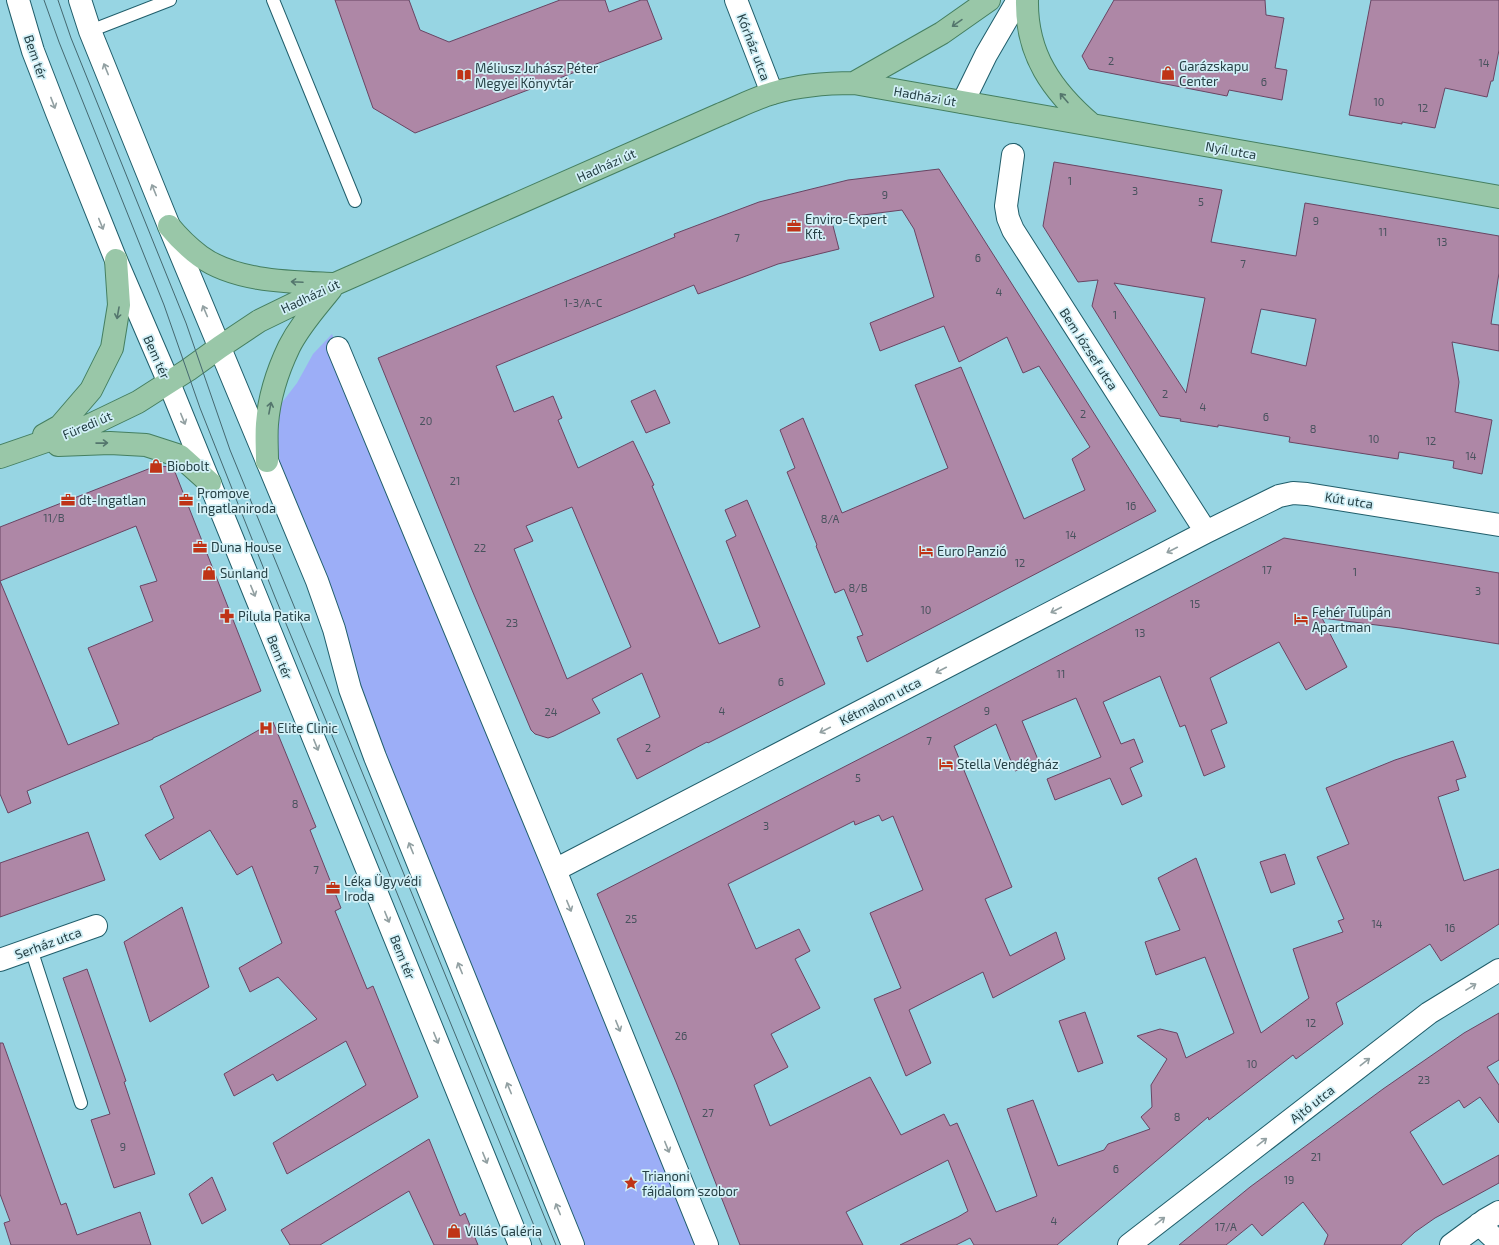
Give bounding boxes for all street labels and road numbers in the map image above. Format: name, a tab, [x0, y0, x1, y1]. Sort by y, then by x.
street label: Kórház utca	[734, 11, 774, 83]
street label: Bem tér	[21, 33, 51, 81]
street label: Hadházi út	[893, 83, 957, 109]
street label: Nyíl utca	[1204, 138, 1258, 162]
street label: Hadházi út	[574, 145, 638, 185]
street label: Hadházi út	[278, 275, 342, 317]
street label: Bem József utca	[1057, 305, 1121, 393]
street label: Bem tér	[140, 333, 174, 381]
street label: Füredi út	[60, 407, 114, 443]
street label: Kút utca	[1324, 488, 1374, 512]
street label: Bem tér	[264, 633, 296, 681]
street label: Kétmalom utca	[837, 674, 923, 728]
street label: Serház utca	[13, 924, 83, 962]
street label: Bem tér	[387, 933, 419, 981]
street label: Ajtó utca	[1286, 1082, 1338, 1126]

